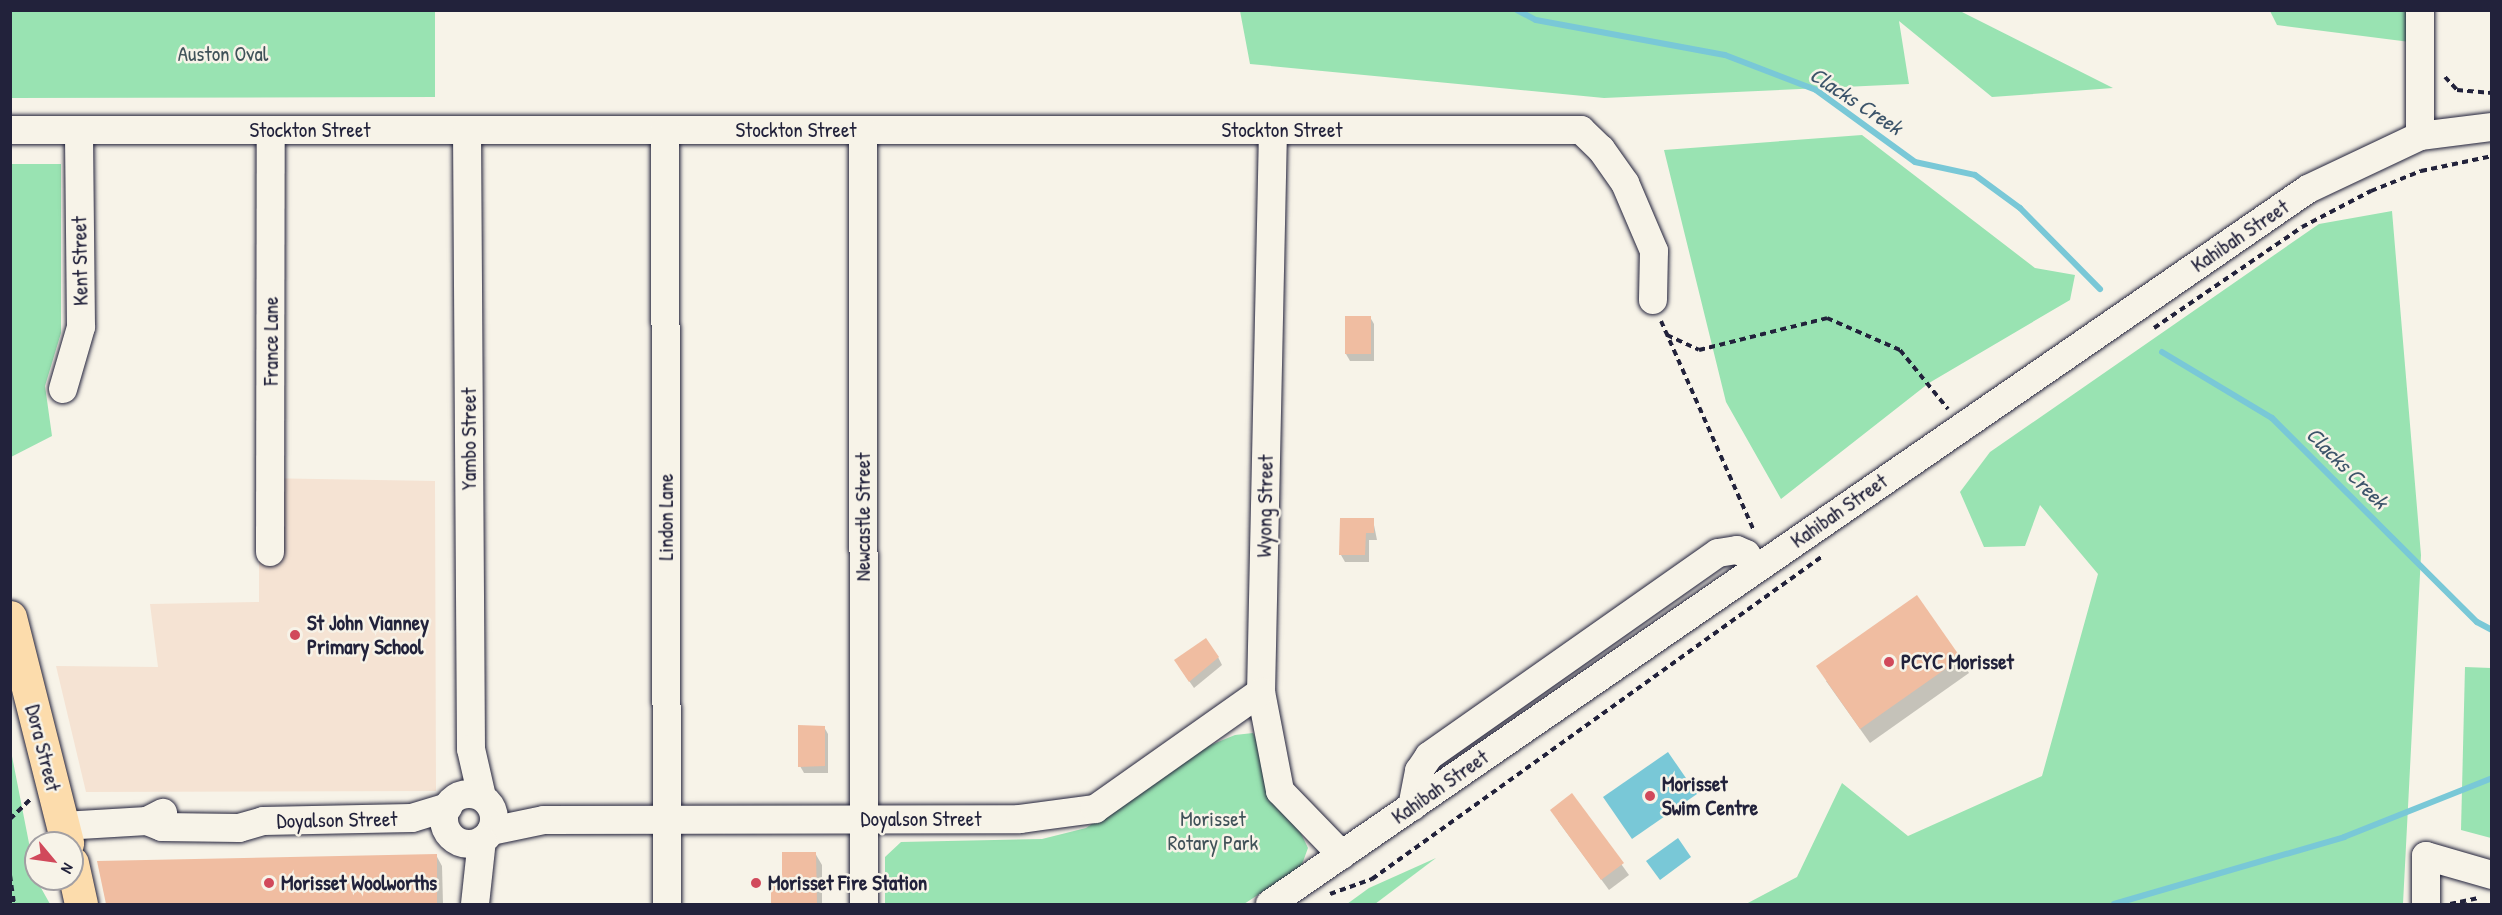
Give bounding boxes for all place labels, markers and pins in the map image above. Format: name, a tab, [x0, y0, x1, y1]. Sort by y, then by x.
place label: St John Vianney Primary School	[307, 610, 429, 660]
marker: St John Vianney Primary School	[288, 628, 302, 642]
place label: PCYC Morisset	[1901, 649, 2014, 675]
marker: PCYC Morisset	[1882, 655, 1896, 669]
place label: Morisset Swim Centre	[1662, 771, 1758, 821]
marker: Morisset Swim Centre	[1643, 789, 1657, 803]
place label: Morisset Woolworths	[281, 870, 437, 896]
place label: Morisset Fire Station	[768, 870, 927, 896]
marker: Morisset Woolworths	[262, 876, 276, 890]
marker: Morisset Fire Station	[749, 876, 763, 890]

